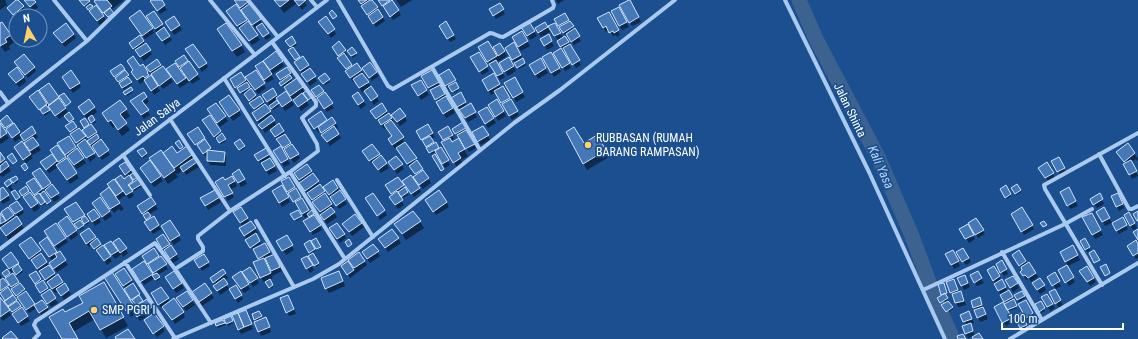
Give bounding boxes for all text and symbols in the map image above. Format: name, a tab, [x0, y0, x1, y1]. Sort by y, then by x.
north arrow	[8, 8, 48, 48]
text: N	[22, 12, 31, 26]
street label: Jalan Shinta	[831, 81, 869, 140]
street label: Jalan Salya	[131, 95, 183, 139]
place label: RUBBASAN (RUMAH BARANG RAMPASAN)	[596, 131, 700, 159]
marker: RUBBASAN (RUMAH BARANG RAMPASAN)	[583, 140, 593, 150]
water label: Kali Yasa	[865, 143, 897, 191]
place label: SMP PGRI I	[102, 303, 156, 317]
marker: SMP PGRI I	[89, 305, 99, 315]
scale bar	[1002, 305, 1123, 331]
text: 100 m	[1008, 312, 1038, 326]

